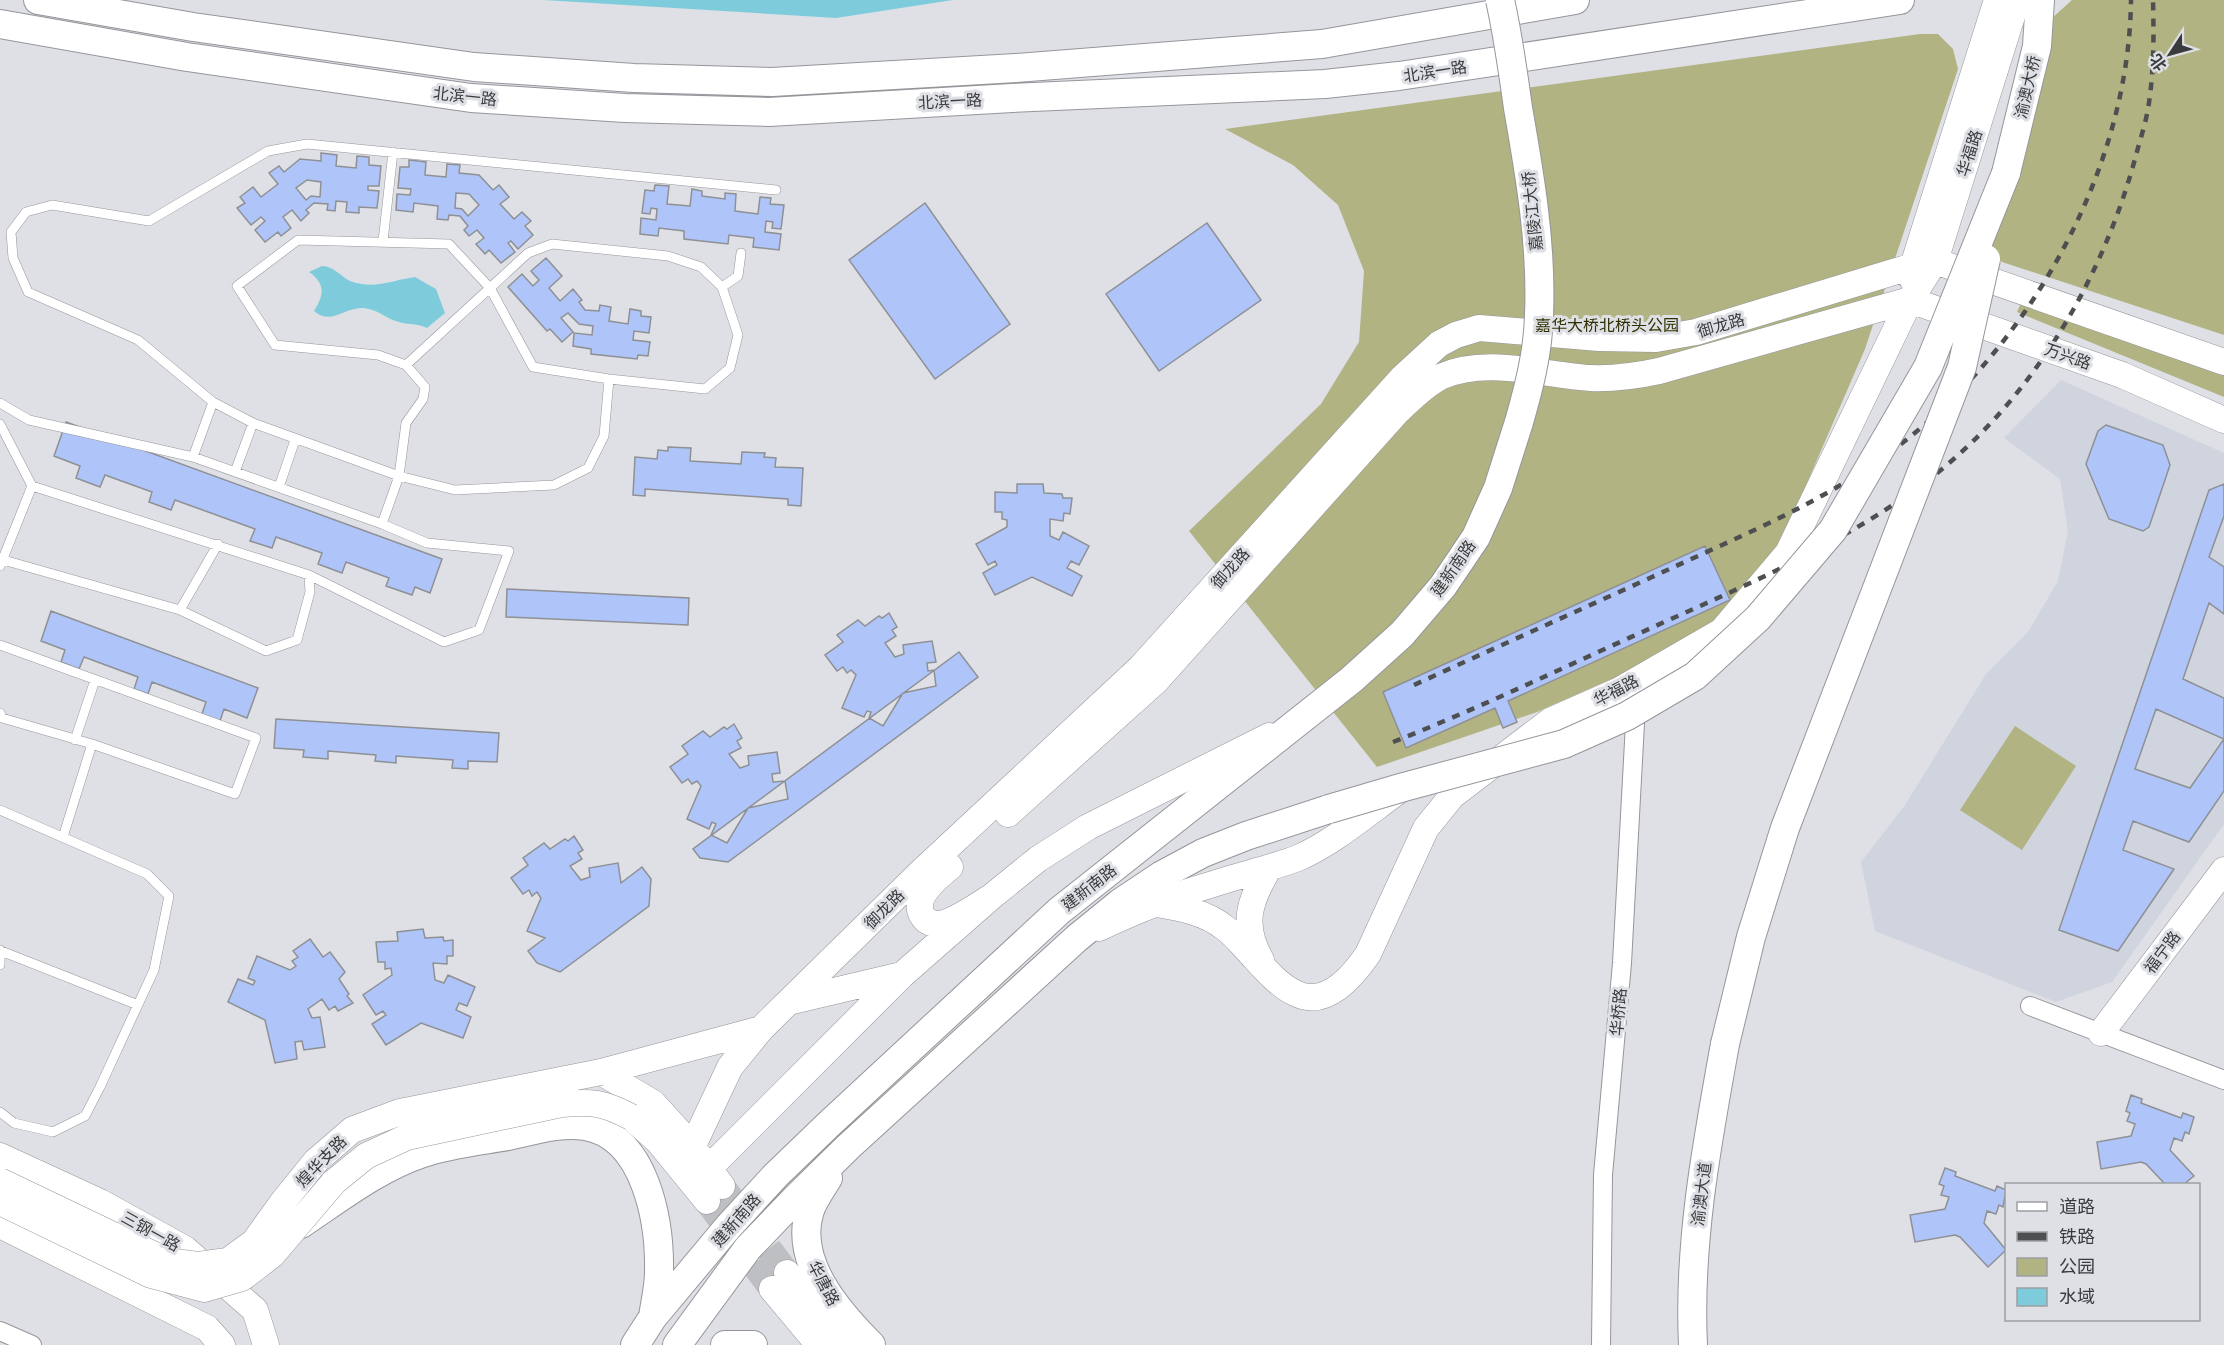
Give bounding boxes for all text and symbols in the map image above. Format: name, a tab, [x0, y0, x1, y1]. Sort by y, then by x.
north arrow	[2140, 24, 2200, 84]
text: 北	[2146, 50, 2171, 75]
street label: 渝澳大桥	[2011, 54, 2044, 120]
street label: 北滨一路	[1402, 57, 1468, 86]
street label: 北滨一路	[432, 84, 498, 109]
street label: 北滨一路	[918, 90, 982, 113]
street label: 华福路	[1953, 127, 1986, 179]
street label: 嘉陵江大桥	[1519, 170, 1546, 252]
street label: 御龙路	[1695, 310, 1747, 341]
park label: 嘉华大桥北桥头公园	[1535, 316, 1679, 335]
street label: 万兴路	[2042, 340, 2094, 373]
street label: 建新南路	[1427, 537, 1480, 600]
street label: 御龙路	[1207, 544, 1253, 593]
street label: 华福路	[1591, 671, 1642, 710]
street label: 建新南路	[1058, 860, 1120, 915]
street label: 御龙路	[861, 886, 908, 933]
street label: 福宁路	[2140, 927, 2184, 977]
street label: 华桥路	[1607, 987, 1630, 1037]
street label: 煌华支路	[292, 1132, 350, 1191]
street label: 渝澳大道	[1688, 1161, 1715, 1227]
legend	[2005, 1183, 2200, 1321]
street label: 建新南路	[708, 1190, 765, 1251]
text: 道路	[2059, 1196, 2095, 1218]
street label: 三钢一路	[118, 1208, 183, 1255]
text: 铁路	[2059, 1226, 2095, 1248]
text: 公园	[2059, 1256, 2095, 1278]
street label: 华唐路	[804, 1258, 843, 1309]
text: 水域	[2059, 1286, 2095, 1308]

